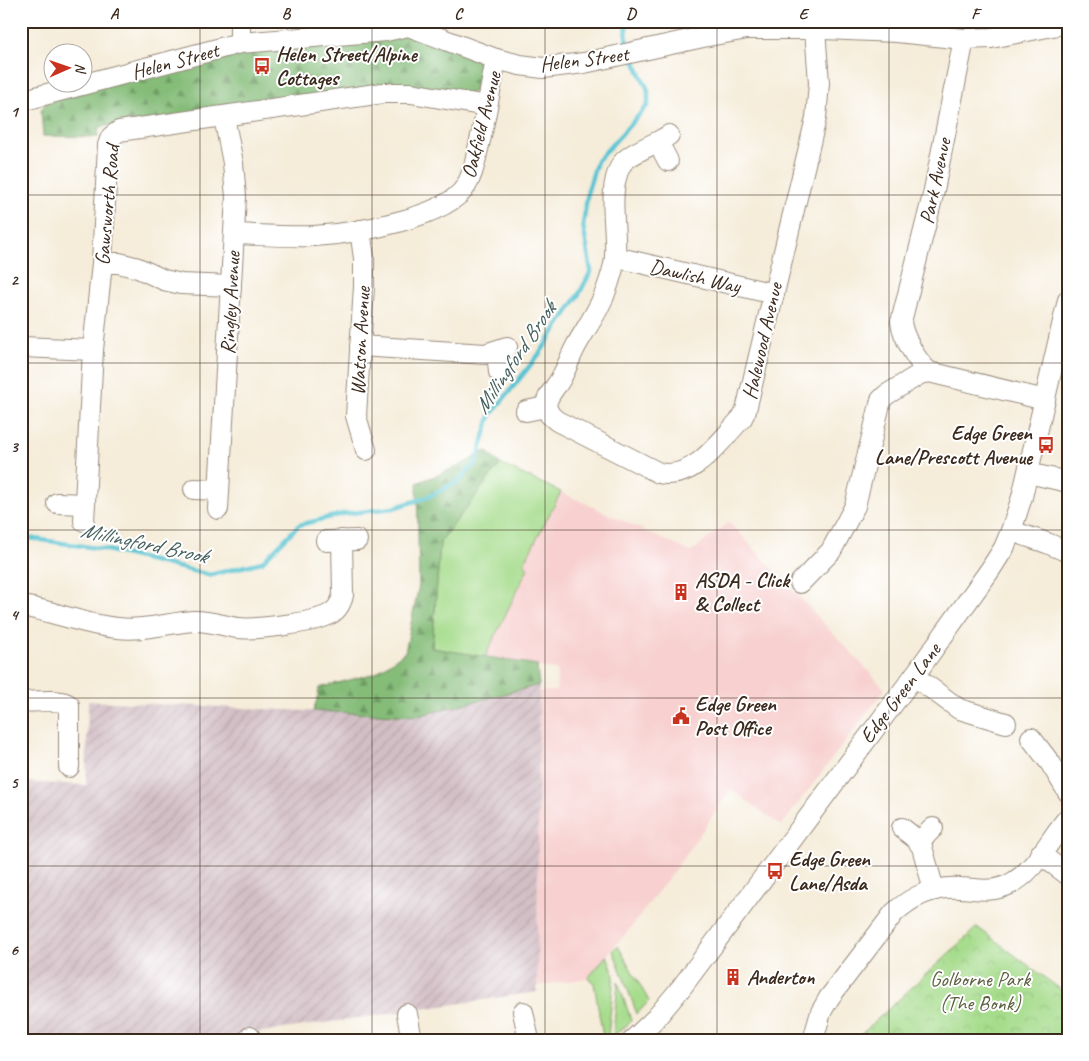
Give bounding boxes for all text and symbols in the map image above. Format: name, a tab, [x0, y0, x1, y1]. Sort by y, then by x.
text: A	[110, 4, 120, 24]
text: B	[282, 4, 292, 24]
text: C	[454, 4, 464, 24]
text: D	[626, 4, 637, 24]
text: E	[799, 4, 810, 24]
text: F	[971, 4, 982, 24]
street label: Helen Street	[129, 36, 223, 85]
street label: Helen Street	[538, 40, 632, 77]
place label: Helen Street/Alpine Cottages	[276, 41, 419, 91]
north arrow	[42, 42, 92, 92]
bus stop icon: Helen Street/Alpine Cottages	[252, 56, 272, 76]
text: N	[72, 63, 89, 75]
street label: Oakfield Avenue	[455, 68, 507, 181]
text: 1	[10, 102, 19, 122]
street label: Park Avenue	[913, 134, 957, 226]
street label: Gawsworth Road	[89, 140, 126, 266]
street label: Ringley Avenue	[214, 250, 246, 355]
street label: Dawlish Way	[647, 253, 745, 299]
text: 2	[10, 270, 19, 290]
street label: Halewood Avenue	[736, 278, 789, 402]
street label: Watson Avenue	[344, 285, 376, 396]
water label: Millingford Brook	[467, 294, 565, 419]
place label: Edge Green Lane/Prescott Avenue	[875, 420, 1034, 470]
bus stop icon: Edge Green Lane/Prescott Avenue	[1036, 435, 1056, 455]
text: 3	[10, 437, 19, 457]
water label: Millingford Brook	[78, 516, 214, 571]
place label: ASDA - Click & Collect	[695, 567, 791, 617]
building icon: ASDA - Click & Collect	[671, 582, 691, 602]
text: 4	[10, 605, 19, 625]
street label: Edge Green Lane	[854, 637, 947, 748]
place label: Edge Green Post Office	[695, 691, 777, 741]
public building icon: Edge Green Post Office	[671, 706, 691, 726]
text: 5	[11, 773, 20, 793]
place label: Edge Green Lane/Asda	[789, 846, 871, 896]
bus stop icon: Edge Green Lane/Asda	[765, 861, 785, 881]
text: 6	[10, 940, 19, 960]
place label: Anderton	[747, 964, 815, 990]
park label: Golborne Park (The Bonk)	[930, 966, 1031, 1016]
building icon: Anderton	[723, 967, 743, 987]

